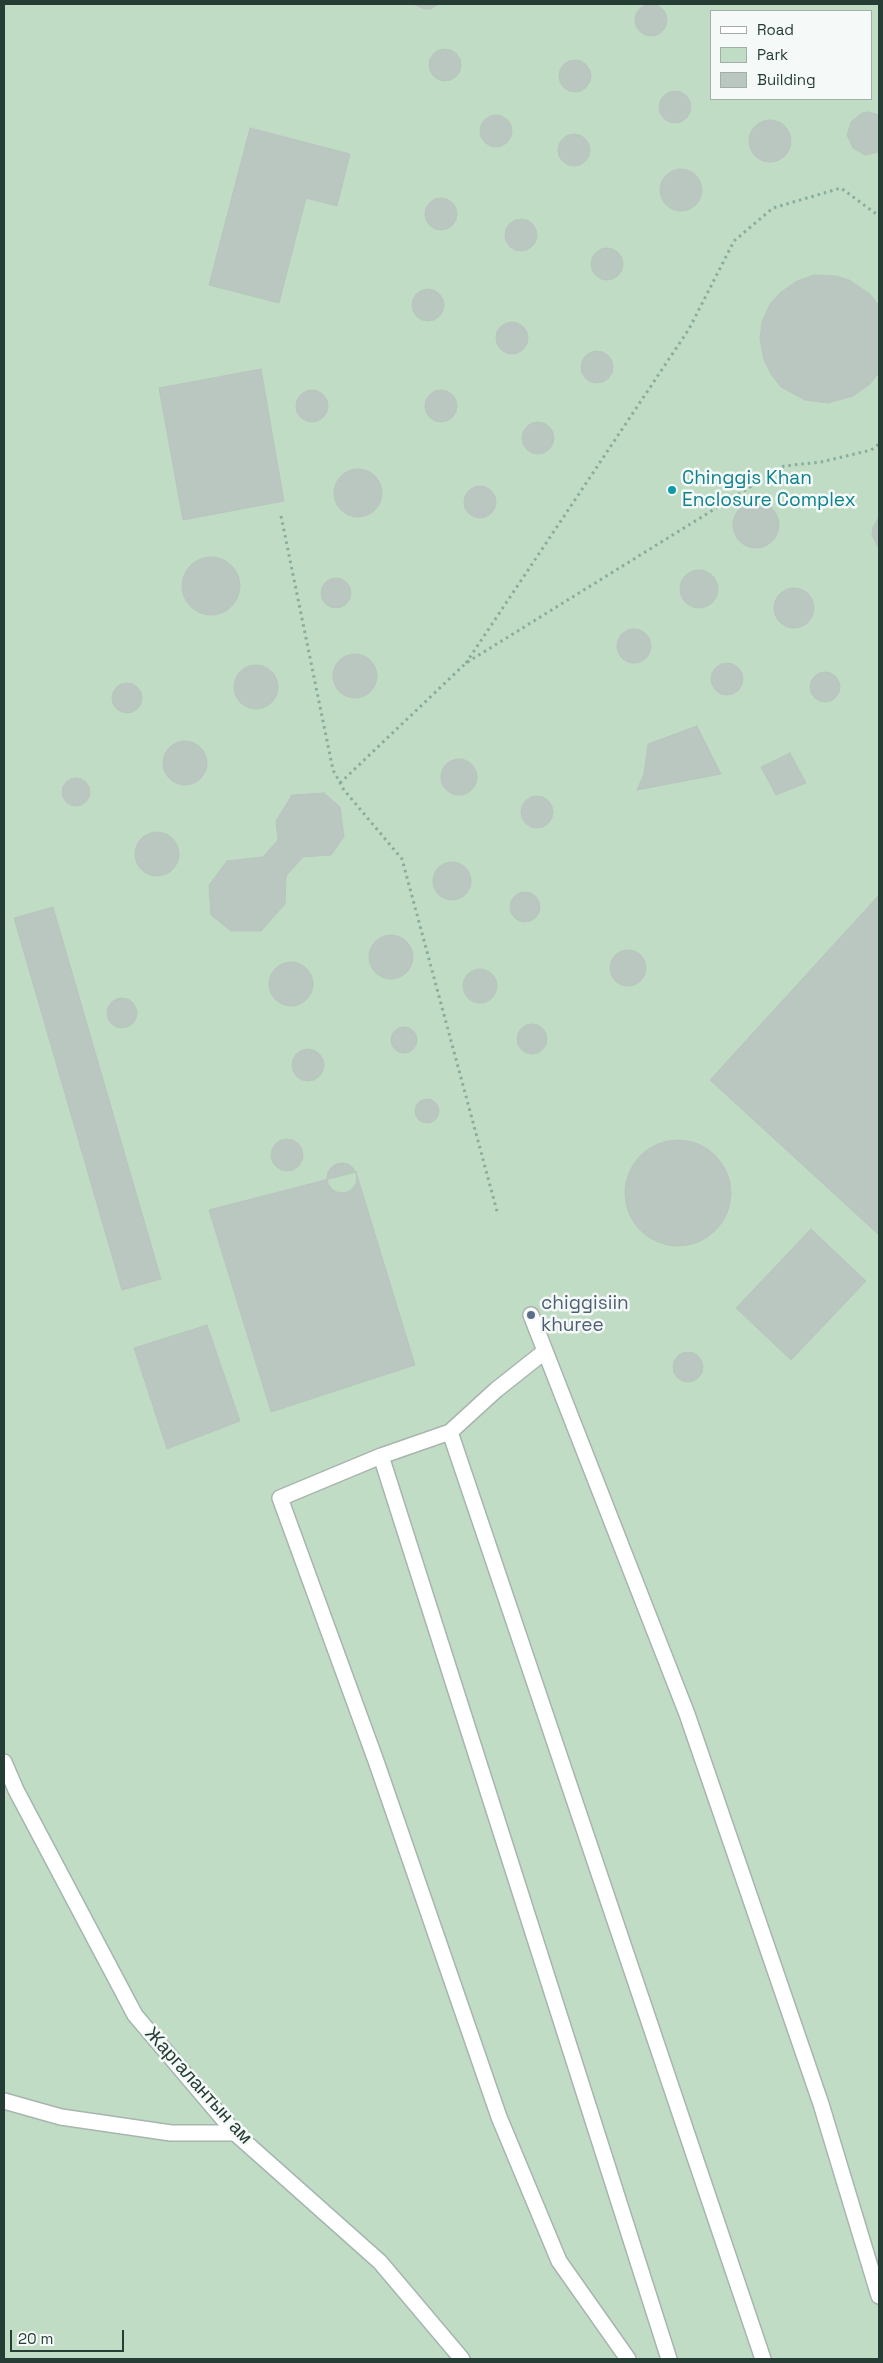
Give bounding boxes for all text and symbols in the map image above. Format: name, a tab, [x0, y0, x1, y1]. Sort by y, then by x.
legend	[710, 10, 873, 100]
text: Road	[757, 20, 794, 39]
text: Park	[757, 45, 788, 64]
text: Building	[757, 70, 816, 89]
place label: Chinggis Khan Enclosure Complex	[682, 468, 856, 512]
marker: Chinggis Khan Enclosure Complex	[666, 484, 678, 496]
place label: chiggisiin khuree	[541, 1293, 629, 1337]
marker: chiggisiin khuree	[525, 1309, 537, 1321]
street label: Жаргалантын ам	[140, 2023, 256, 2149]
scale bar	[12, 2320, 126, 2352]
text: 20 m	[18, 2329, 53, 2348]

